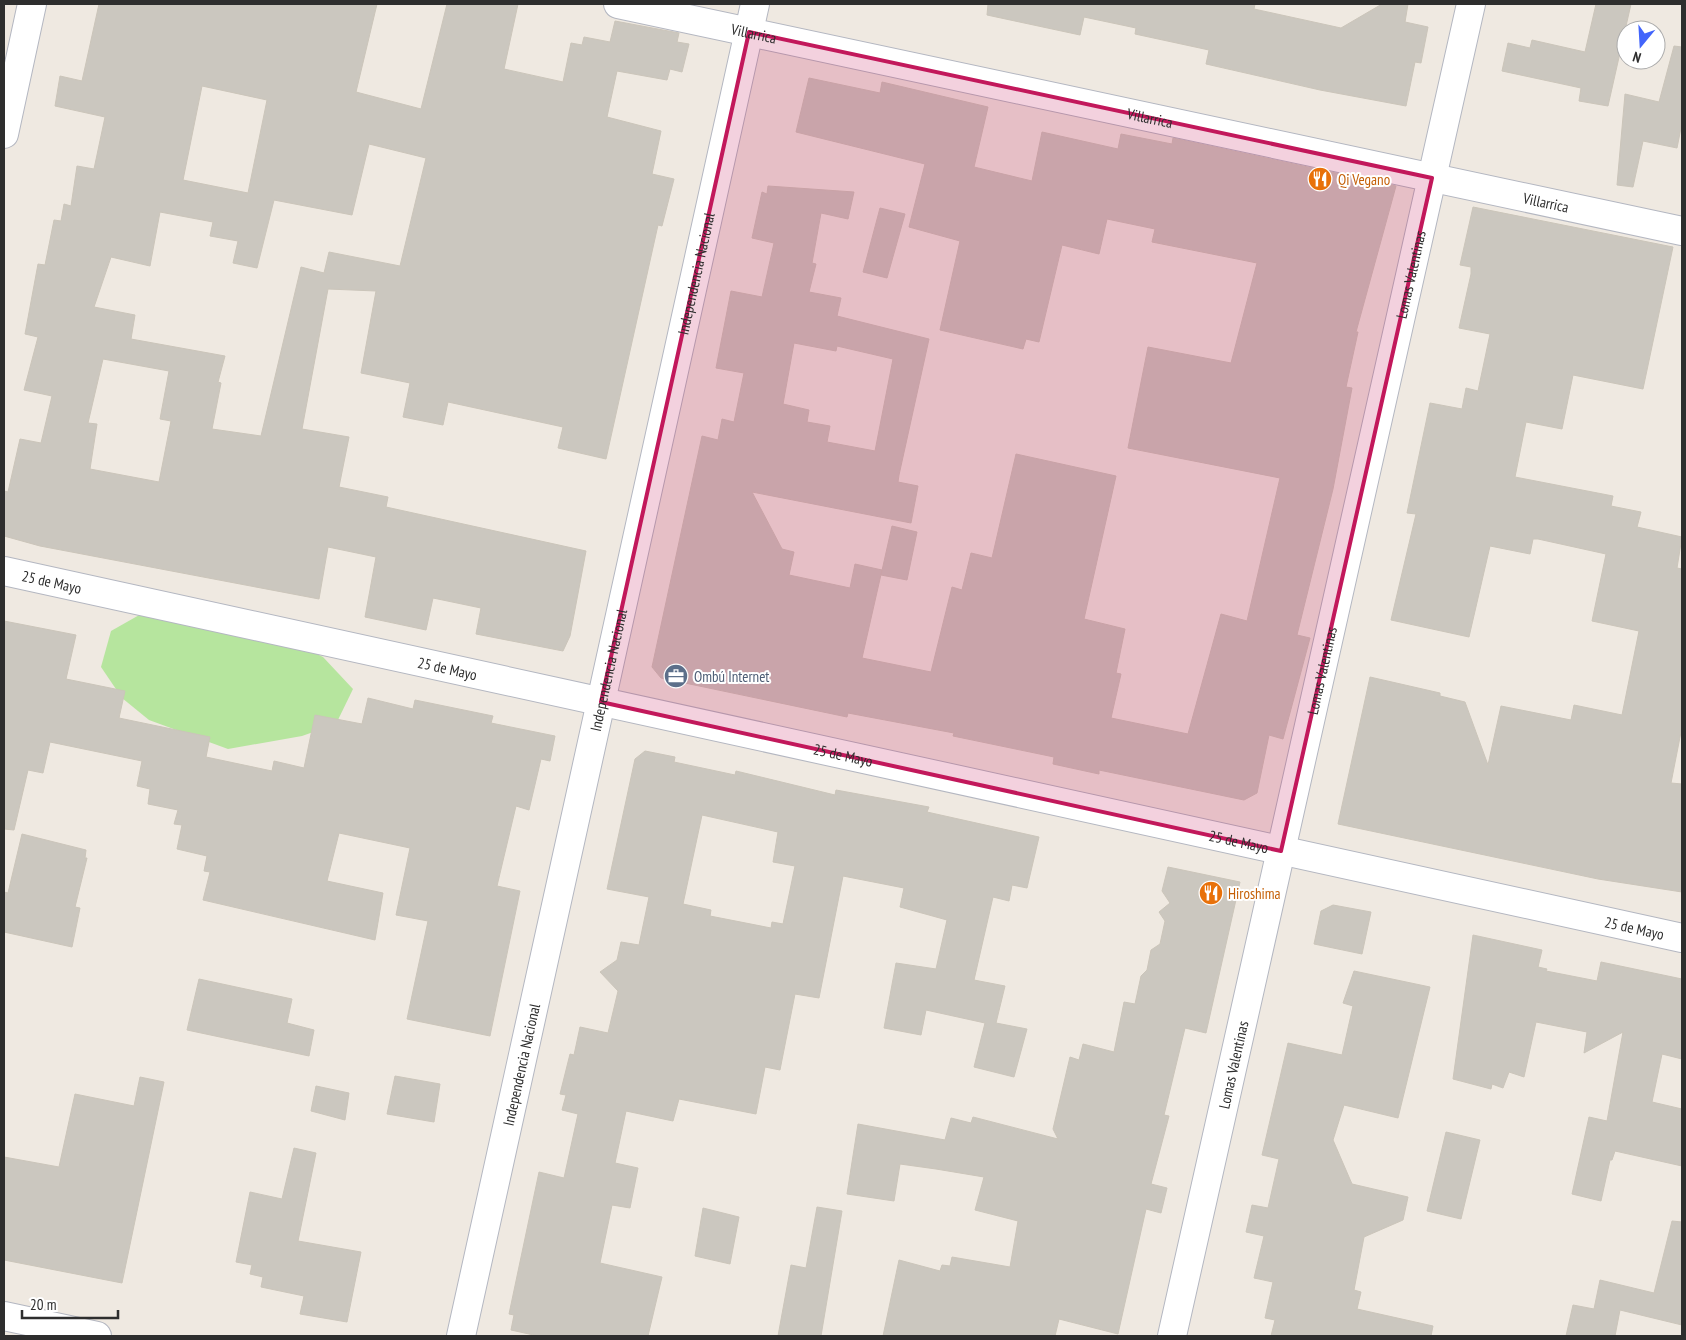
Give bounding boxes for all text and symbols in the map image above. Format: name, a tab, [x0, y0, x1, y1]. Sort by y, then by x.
street label: Villarrica	[728, 19, 778, 47]
north arrow	[1616, 20, 1666, 70]
text: N	[1631, 48, 1643, 67]
street label: Villarrica	[1125, 103, 1175, 132]
restaurant icon: Qi Vegano	[1307, 166, 1333, 192]
place label: Qi Vegano	[1338, 170, 1390, 189]
street label: Villarrica	[1521, 188, 1571, 216]
street label: Independencia Nacional	[673, 210, 718, 336]
street label: Lomas Valentinas	[1391, 229, 1429, 320]
street label: 25 de Mayo	[20, 566, 83, 597]
street label: Independencia Nacional	[585, 607, 631, 733]
street label: Lomas Valentinas	[1302, 625, 1340, 716]
street label: 25 de Mayo	[416, 652, 479, 684]
office icon: Ombú Internet	[663, 663, 689, 689]
place label: Ombú Internet	[694, 667, 770, 686]
street label: 25 de Mayo	[812, 739, 875, 770]
street label: 25 de Mayo	[1207, 825, 1270, 857]
restaurant icon: Hiroshima	[1198, 880, 1224, 906]
place label: Hiroshima	[1228, 884, 1281, 903]
street label: 25 de Mayo	[1603, 912, 1666, 943]
street label: Independencia Nacional	[498, 1001, 544, 1127]
street label: Lomas Valentinas	[1214, 1019, 1252, 1110]
scale bar	[22, 1288, 119, 1320]
text: 20 m	[30, 1295, 56, 1314]

